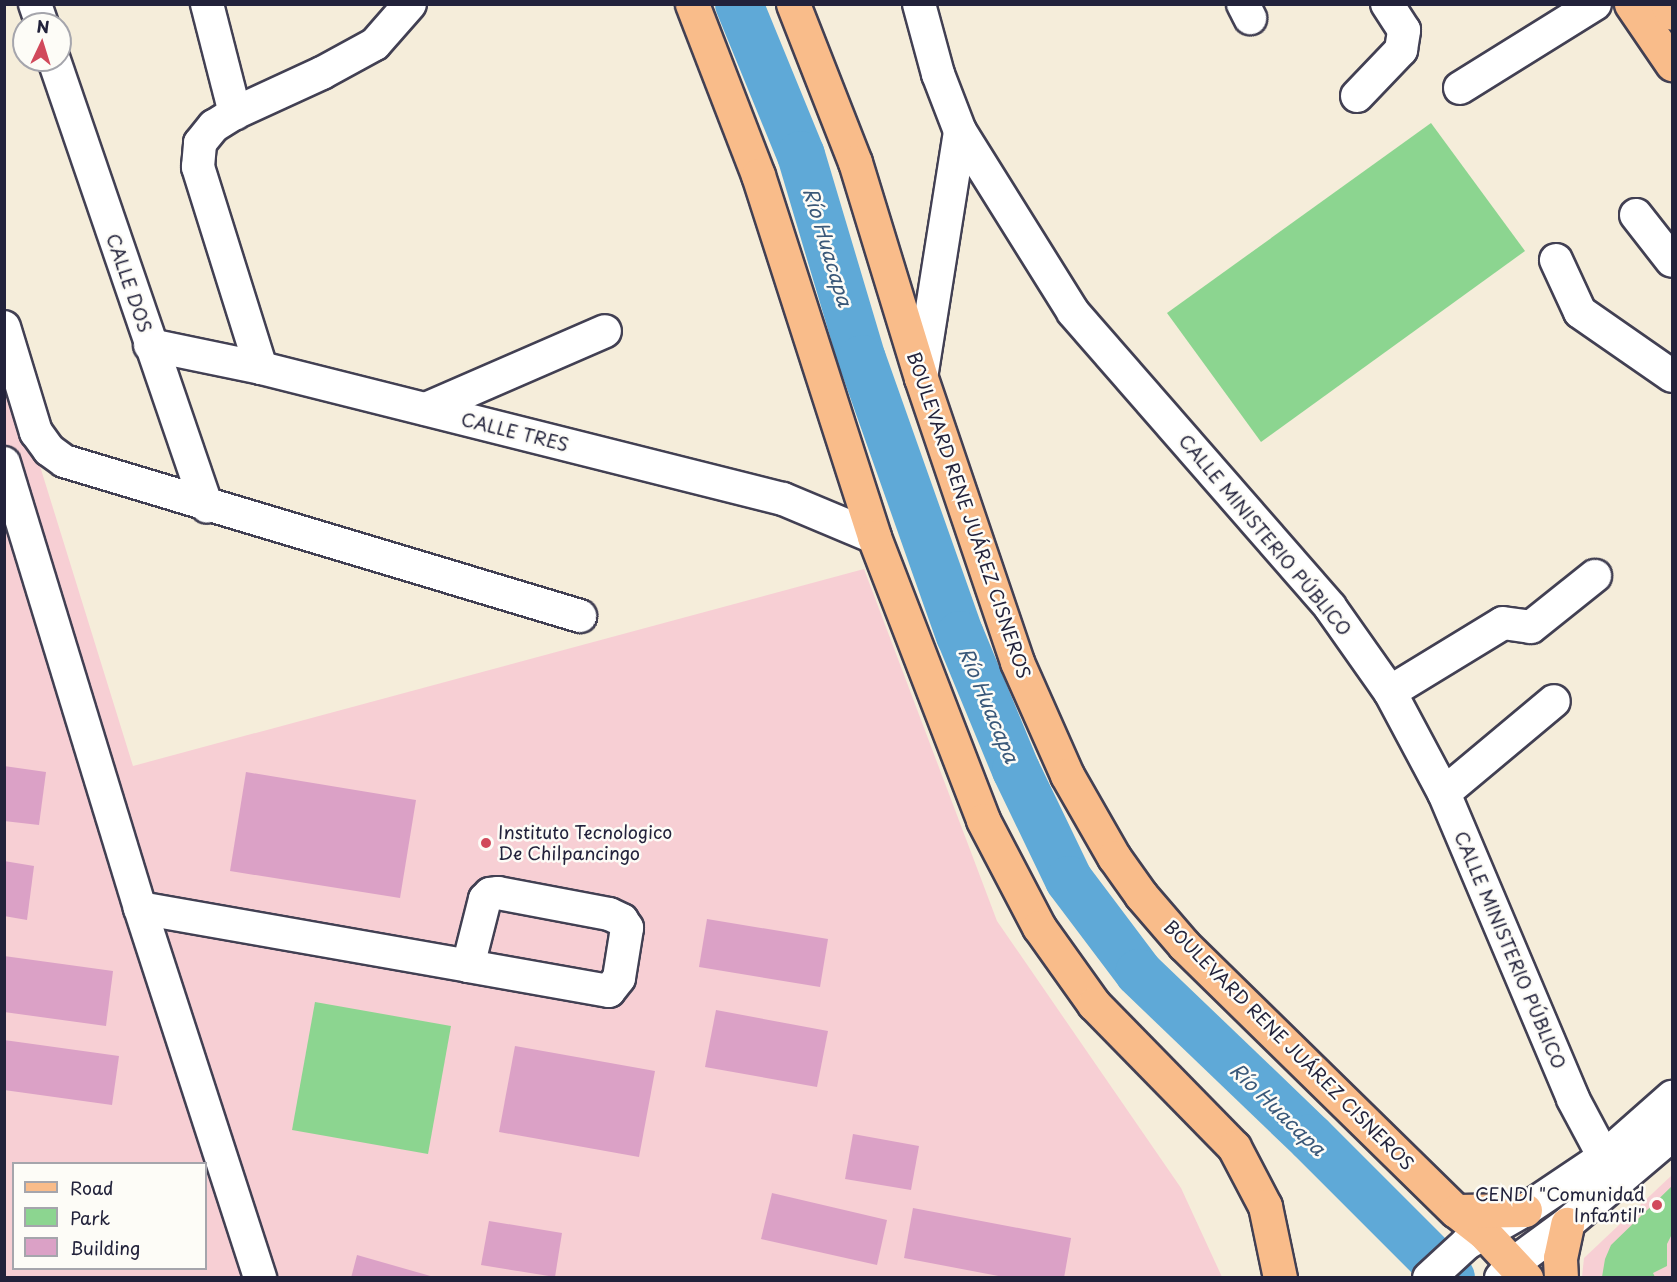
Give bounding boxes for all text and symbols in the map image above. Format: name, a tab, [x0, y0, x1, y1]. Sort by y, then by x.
north arrow	[12, 12, 72, 72]
text: N	[36, 14, 50, 38]
water label: Río Huacapa	[798, 184, 858, 310]
street label: CALLE DOS	[102, 230, 156, 336]
street label: BOULEVARD RENE JUÁREZ CISNEROS	[902, 347, 1036, 683]
street label: CALLE TRES	[458, 408, 572, 456]
street label: CALLE MINISTERIO PÚBLICO	[1174, 429, 1356, 641]
water label: Río Huacapa	[954, 643, 1024, 767]
place label: Instituto Tecnologico De Chilpancingo	[498, 822, 674, 864]
street label: CALLE MINISTERIO PÚBLICO	[1450, 827, 1570, 1073]
marker: Instituto Tecnologico De Chilpancingo	[479, 836, 493, 850]
street label: BOULEVARD RENE JUÁREZ CISNEROS	[1158, 914, 1420, 1176]
water label: Río Huacapa	[1225, 1057, 1331, 1161]
legend	[12, 1162, 207, 1270]
text: Road	[70, 1174, 114, 1201]
place label: CENDI "Comunidad Infantil"	[1474, 1184, 1645, 1226]
marker: CENDI "Comunidad Infantil"	[1650, 1198, 1664, 1212]
text: Park	[70, 1204, 110, 1231]
text: Building	[70, 1234, 140, 1261]

